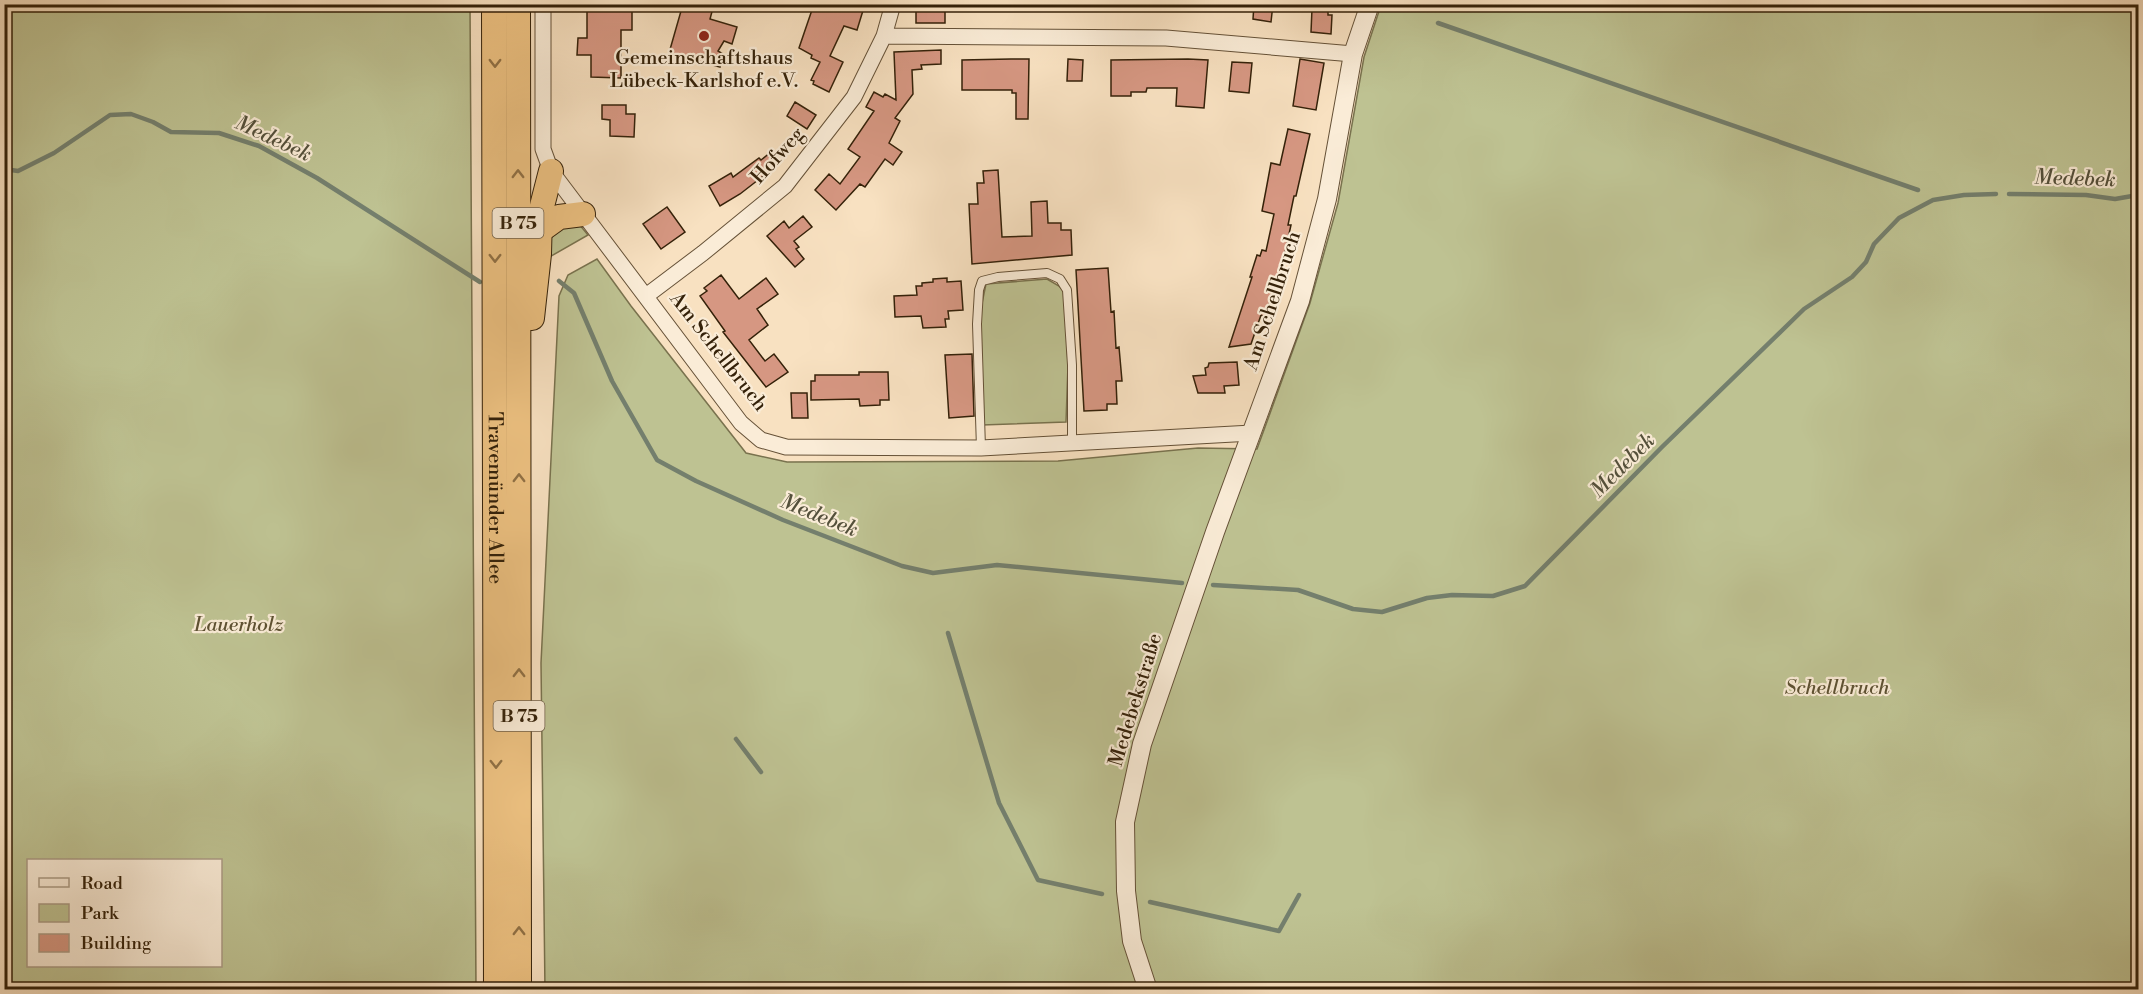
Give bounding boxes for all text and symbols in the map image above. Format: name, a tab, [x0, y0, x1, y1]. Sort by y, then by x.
marker: Gemeinschaftshaus Lübeck-Karlshof e.V.	[697, 29, 711, 43]
place label: Gemeinschaftshaus Lübeck-Karlshof e.V.	[610, 46, 798, 94]
one-way arrow	[489, 58, 501, 67]
water label: Medebek	[231, 110, 315, 168]
street label: Hofweg	[746, 122, 811, 190]
water label: Medebek	[2034, 165, 2116, 193]
one-way arrow	[512, 169, 524, 178]
road number: B 75	[492, 208, 544, 238]
street label: Am Schellbruch	[1238, 228, 1307, 375]
one-way arrow	[489, 253, 501, 262]
street label: Am Schellbruch	[663, 287, 772, 417]
street label: Travemünder Allee	[482, 412, 508, 584]
water label: Medebek	[1585, 428, 1661, 504]
one-way arrow	[513, 474, 525, 483]
water label: Medebek	[776, 489, 862, 543]
park label: Lauerholz	[193, 613, 284, 638]
street label: Medebekstraße	[1104, 630, 1168, 770]
one-way arrow	[513, 669, 525, 678]
park label: Schellbruch	[1785, 676, 1890, 701]
road number: B 75	[494, 701, 544, 731]
one-way arrow	[490, 760, 502, 769]
legend	[27, 859, 222, 967]
text: Road	[81, 872, 124, 895]
text: Park	[81, 902, 120, 925]
one-way arrow	[513, 927, 525, 936]
text: Building	[80, 932, 152, 955]

